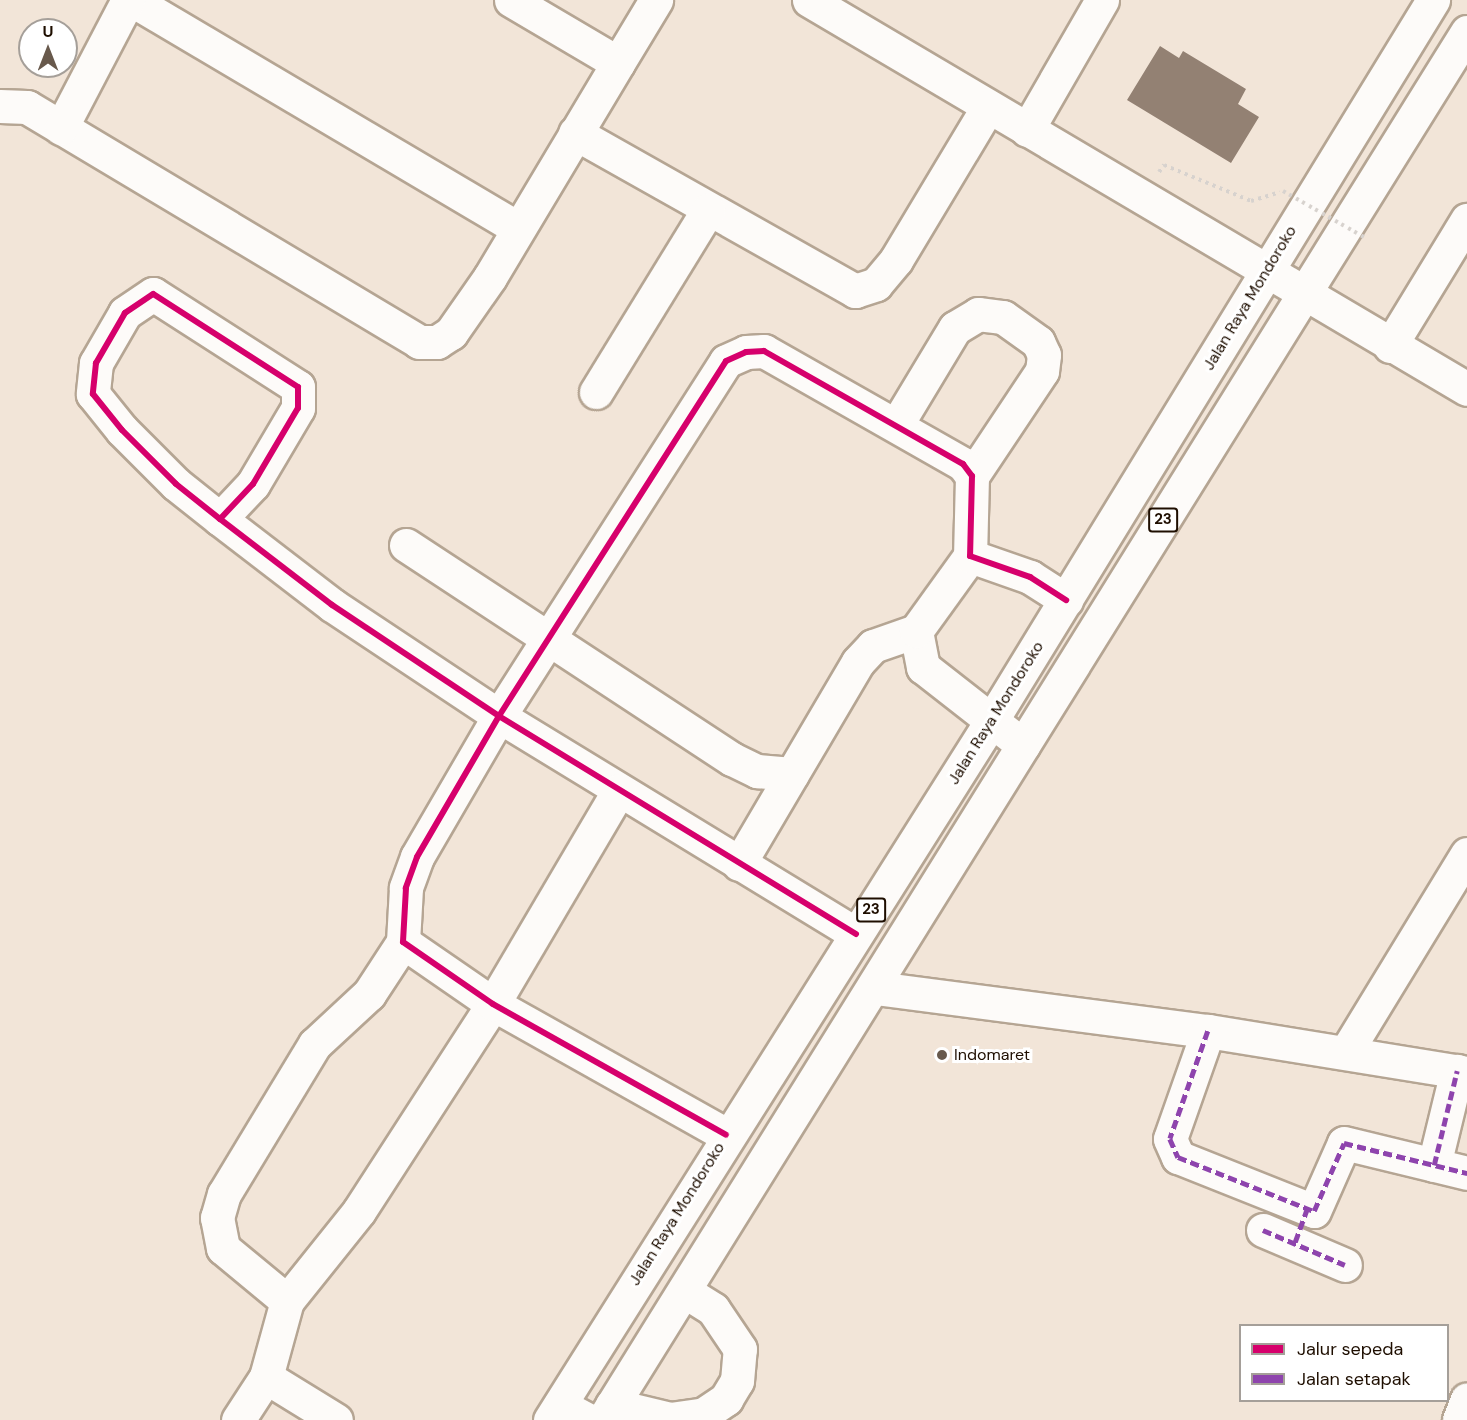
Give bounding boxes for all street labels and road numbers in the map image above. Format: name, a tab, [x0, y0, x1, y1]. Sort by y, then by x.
street label: Jalan Raya Mondoroko	[1199, 222, 1301, 374]
road number: 23	[1148, 508, 1178, 532]
street label: Jalan Raya Mondoroko	[944, 638, 1048, 788]
road number: 23	[856, 898, 886, 922]
street label: Jalan Raya Mondoroko	[625, 1139, 729, 1289]

